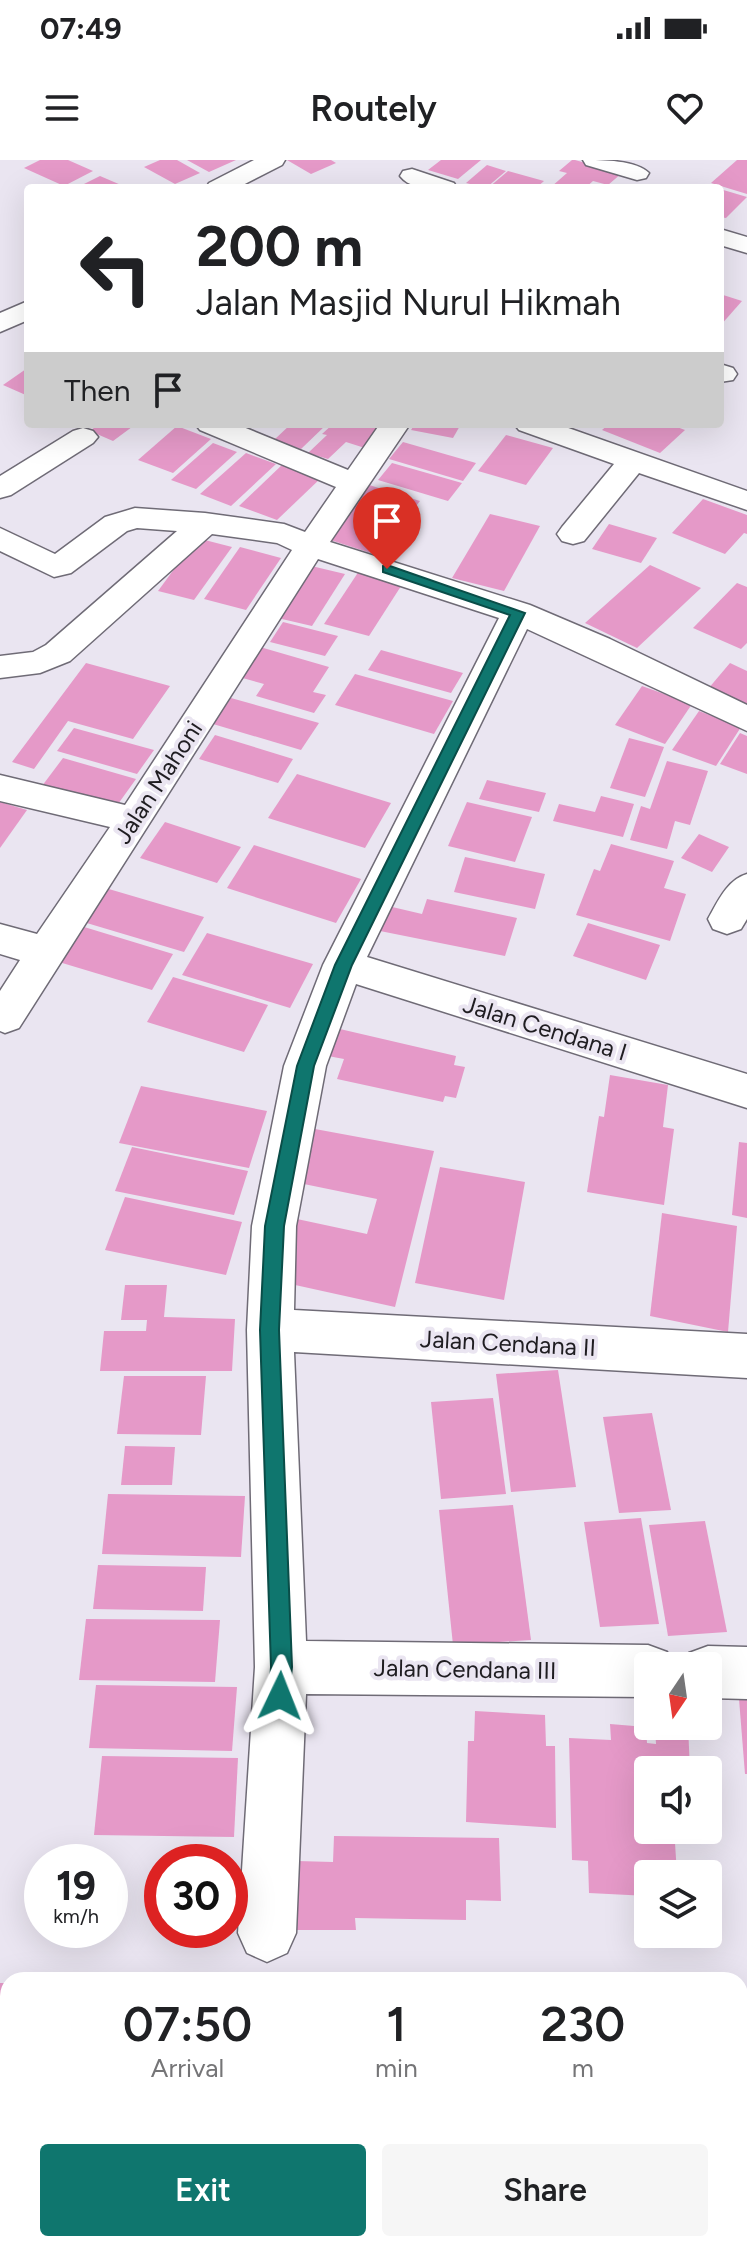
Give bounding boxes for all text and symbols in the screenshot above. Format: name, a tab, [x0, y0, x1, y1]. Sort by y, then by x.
text: 07:49	[40, 10, 122, 47]
icon: menu	[40, 86, 84, 130]
icon: heart	[663, 86, 707, 130]
text: Routely	[310, 87, 437, 130]
text: 200 m	[196, 213, 363, 280]
icon: left	[64, 216, 168, 320]
text: Jalan Masjid Nurul Hikmah	[196, 281, 621, 324]
icon: arrive	[146, 368, 190, 412]
text: Then	[64, 372, 130, 409]
pin	[353, 487, 421, 569]
icon: arrive	[365, 499, 409, 543]
street label: Jalan Mahoni	[108, 715, 208, 849]
street label: Jalan Cendana I	[460, 989, 630, 1067]
street label: Jalan Cendana II	[419, 1324, 597, 1362]
north arrow	[634, 1652, 722, 1740]
map controls	[634, 1652, 722, 1948]
street label: Jalan Cendana III	[373, 1653, 557, 1685]
position arrow	[238, 1654, 322, 1738]
button: sound	[634, 1756, 722, 1844]
speed limit sign: 30	[144, 1844, 248, 1948]
button: layers	[634, 1860, 722, 1948]
text: 19	[56, 1862, 96, 1910]
text: km/h	[53, 1904, 99, 1928]
text: 07:50	[123, 1995, 252, 2053]
text: 1	[386, 1995, 406, 2053]
text: 230	[540, 1995, 625, 2053]
text: Arrival	[151, 2052, 224, 2084]
text: min	[375, 2052, 418, 2084]
text: m	[572, 2052, 594, 2084]
button: Exit	[40, 2144, 366, 2236]
button: Share	[382, 2144, 708, 2236]

